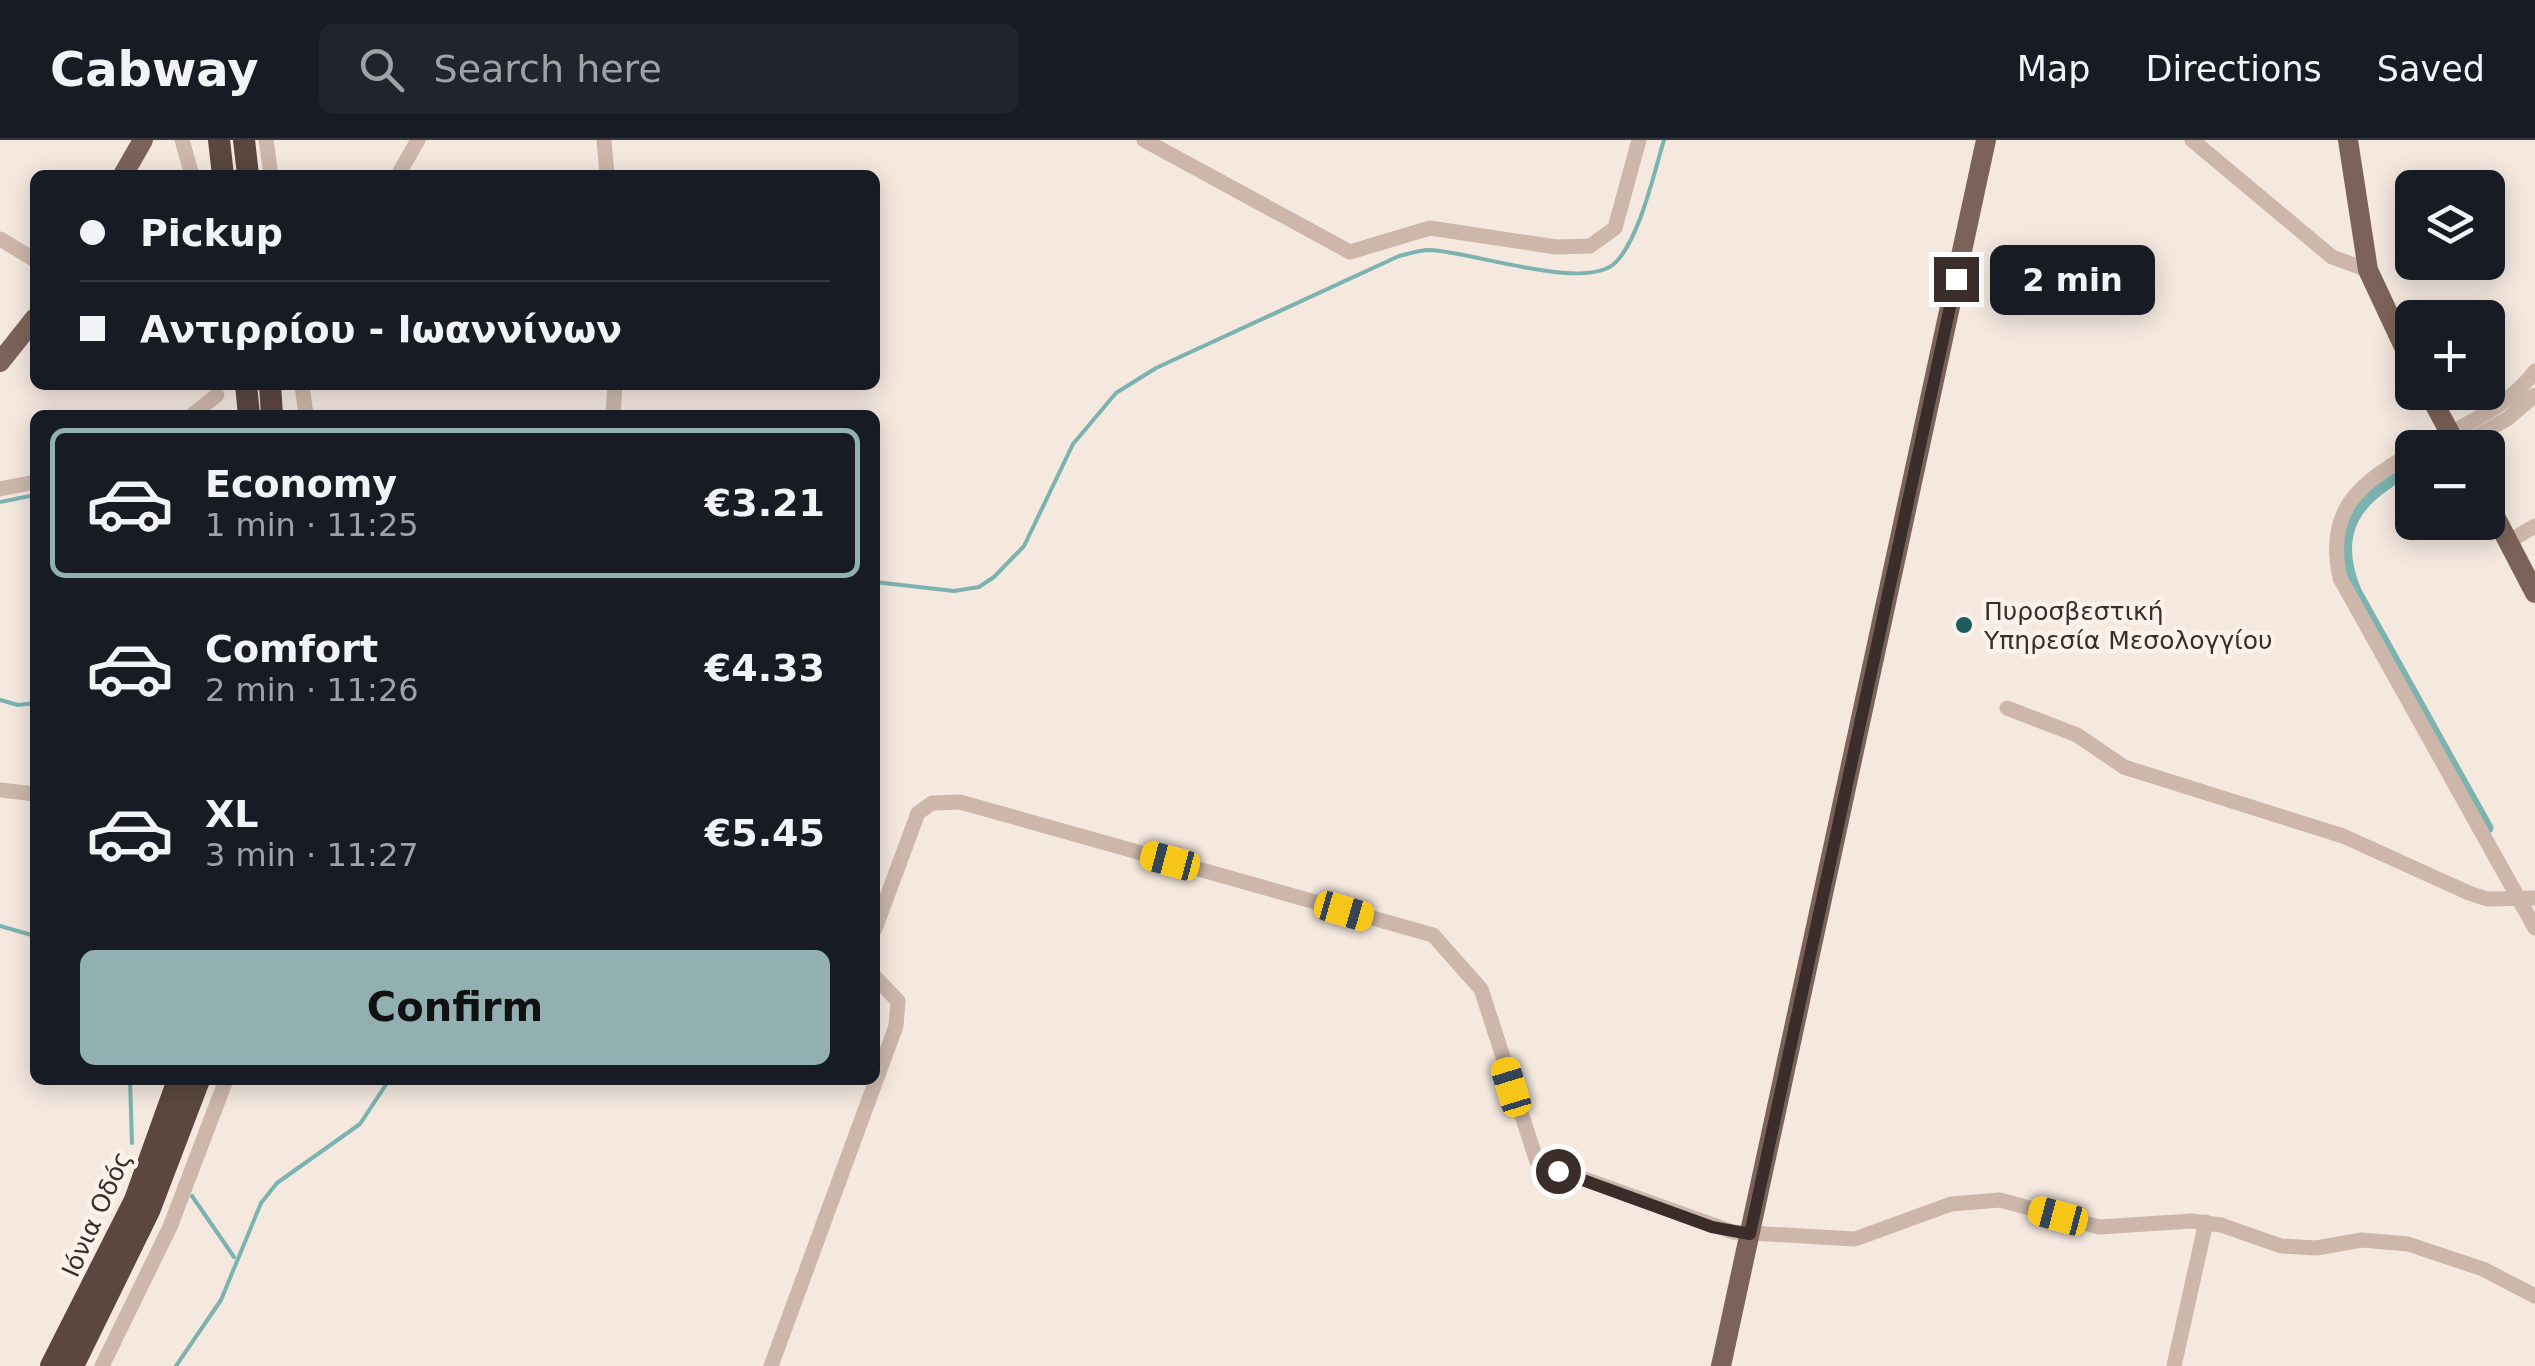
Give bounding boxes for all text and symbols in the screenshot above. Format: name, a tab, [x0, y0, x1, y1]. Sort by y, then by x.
search box	[319, 24, 1019, 114]
text: Cabway	[50, 41, 259, 97]
icon: search	[354, 42, 409, 97]
text: Search here	[434, 47, 662, 91]
text: Map	[2017, 49, 2091, 89]
text: Directions	[2146, 49, 2322, 89]
text: Saved	[2377, 49, 2485, 89]
map controls	[2395, 170, 2505, 540]
button: layers	[2395, 170, 2505, 280]
text: Pickup	[140, 211, 283, 255]
callout: 2 min	[1991, 244, 2156, 314]
route end	[1934, 257, 1979, 302]
text: 2 min	[2022, 261, 2123, 299]
button: +	[2395, 300, 2505, 410]
text: Αντιρρίου - Ιωαννίνων	[140, 307, 622, 351]
button: −	[2395, 430, 2505, 540]
icon: car	[85, 458, 175, 548]
text: Economy	[205, 462, 397, 506]
text: €3.21	[705, 481, 825, 525]
text: 1 min · 11:25	[205, 506, 419, 544]
place label: Πυροσβεστική Υπηρεσία Μεσολογγίου	[1983, 597, 2272, 655]
marker: Πυροσβεστική Υπηρεσία Μεσολογγίου	[1953, 614, 1975, 636]
icon: car	[85, 623, 175, 713]
text: Comfort	[205, 627, 378, 671]
text: €4.33	[705, 646, 825, 690]
text: 2 min · 11:26	[205, 671, 419, 709]
icon: car	[85, 788, 175, 878]
text: XL	[205, 792, 259, 836]
text: €5.45	[705, 811, 825, 855]
text: 3 min · 11:27	[205, 836, 419, 874]
car	[1137, 839, 1203, 883]
car	[1311, 888, 1377, 934]
button: Confirm	[80, 950, 830, 1065]
car	[1488, 1054, 1534, 1120]
street label: Ιόνια Οδός	[56, 1147, 137, 1282]
route start	[1536, 1149, 1581, 1194]
car	[2025, 1194, 2091, 1238]

